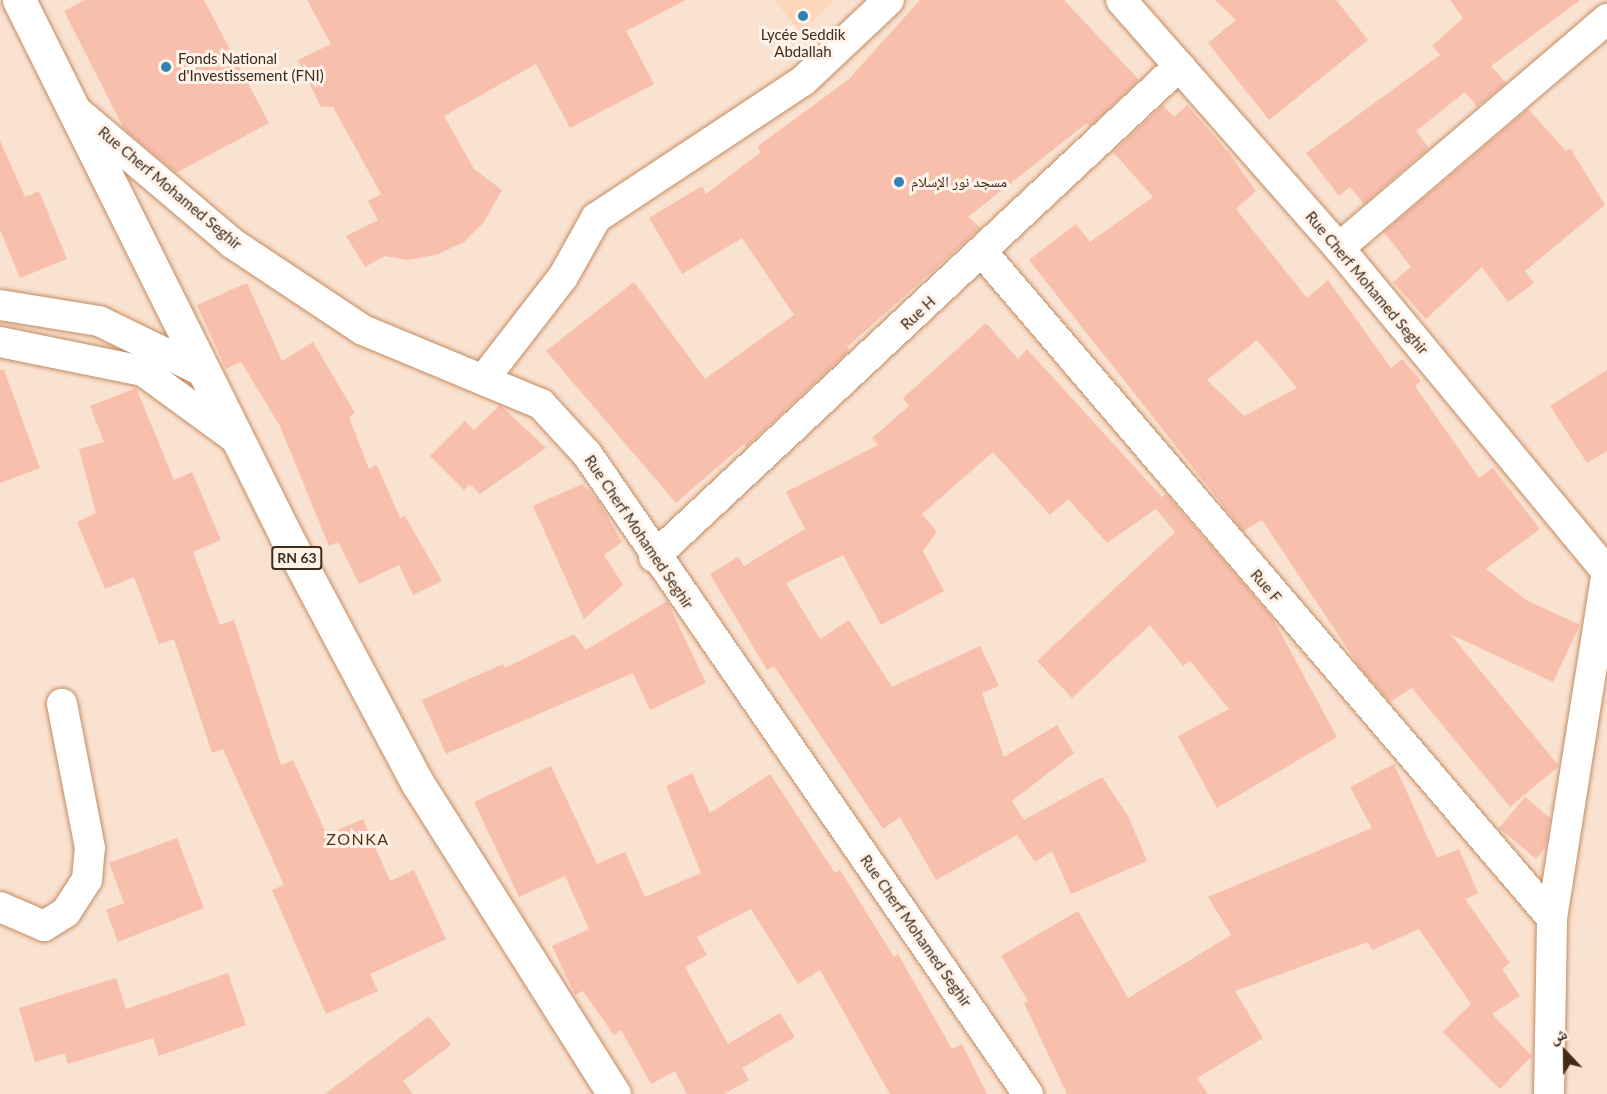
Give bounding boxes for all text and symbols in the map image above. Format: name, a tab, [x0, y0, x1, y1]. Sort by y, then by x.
marker: Lycée Seddik Abdallah	[796, 9, 810, 23]
place label: Lycée Seddik Abdallah	[761, 25, 845, 60]
place label: Fonds National d'Investissement (FNI)	[178, 49, 324, 84]
marker: Fonds National d'Investissement (FNI)	[159, 60, 173, 74]
street label: Rue Cherf Mohamed Seghir	[95, 123, 245, 253]
place label: مسجد نور الإسلام	[911, 173, 1007, 191]
marker: مسجد نور الإسلام	[892, 175, 906, 189]
street label: Rue Cherf Mohamed Seghir	[1302, 208, 1432, 358]
street label: Rue H	[897, 293, 939, 333]
street label: Rue Cherf Mohamed Seghir	[581, 452, 697, 612]
road number: RN 63	[270, 547, 324, 569]
street label: Rue F	[1247, 566, 1285, 606]
district label: ZONKA	[326, 829, 390, 849]
street label: Rue Cherf Mohamed Seghir	[856, 851, 976, 1011]
north arrow	[1535, 1022, 1595, 1082]
text: ش	[1547, 1023, 1569, 1047]

